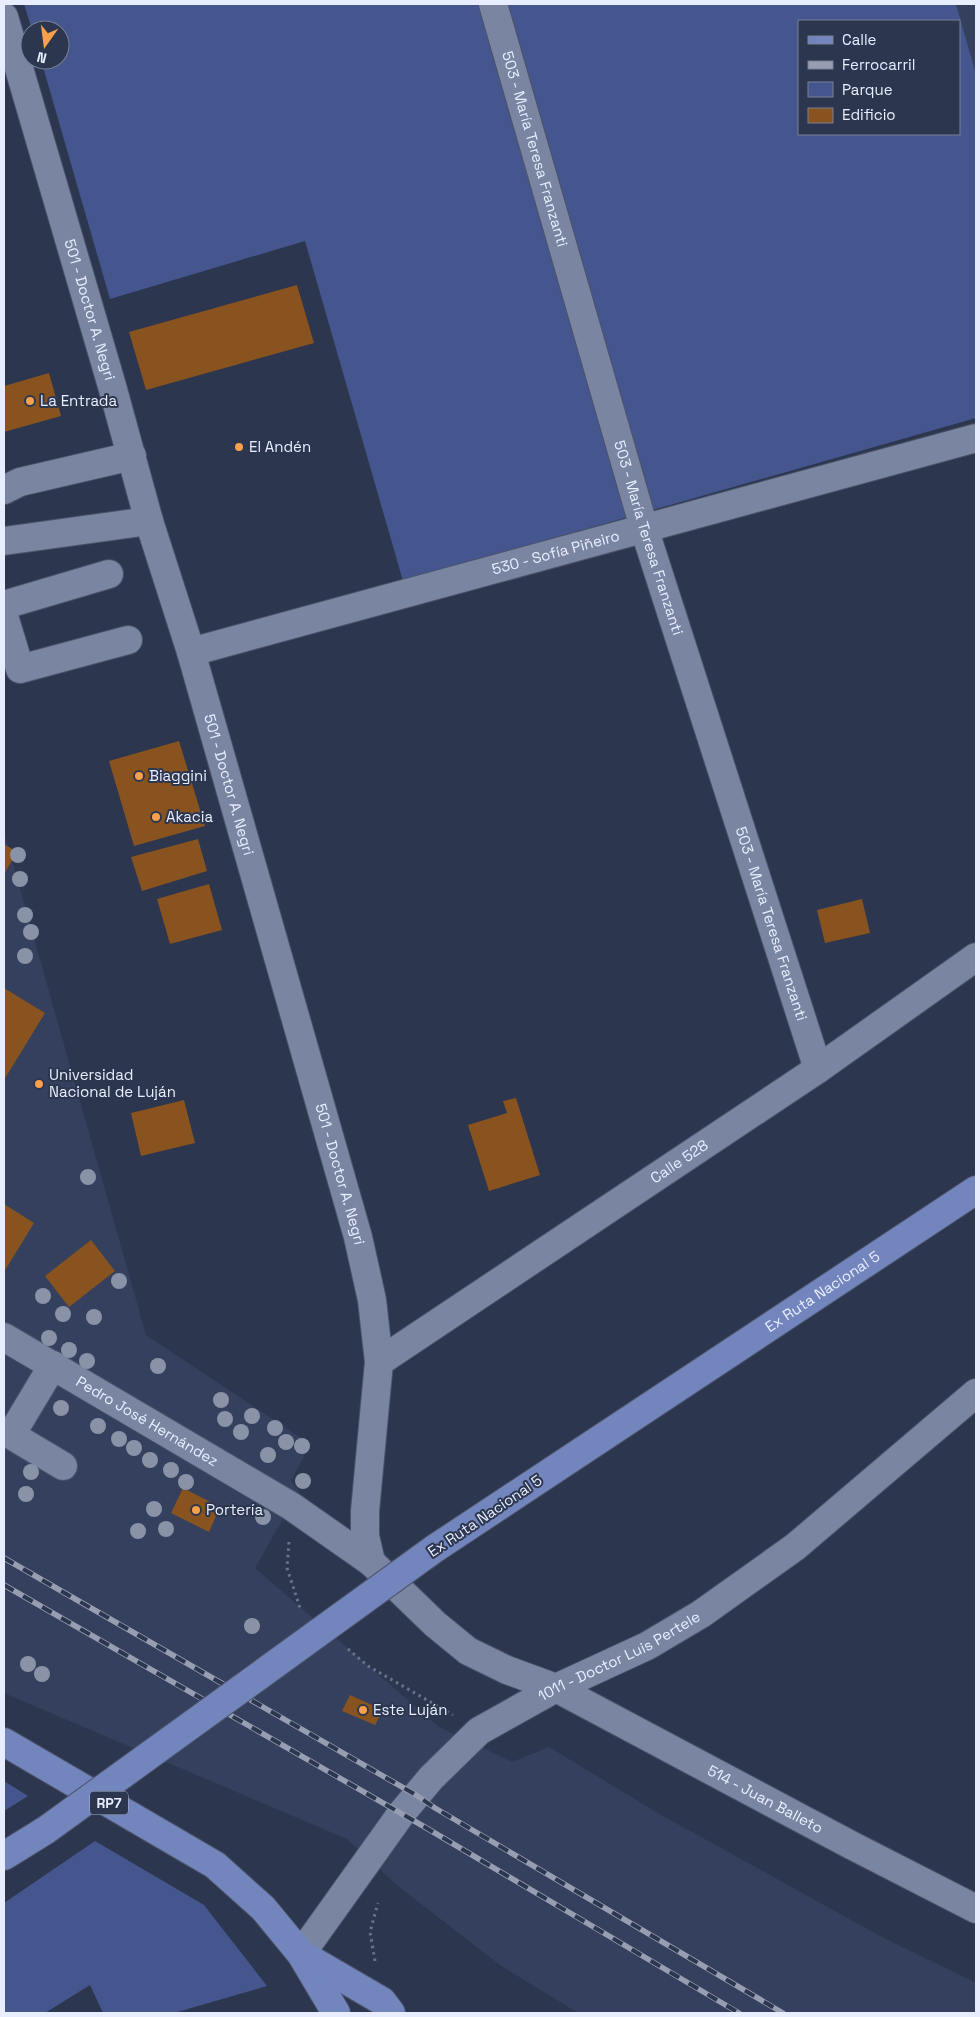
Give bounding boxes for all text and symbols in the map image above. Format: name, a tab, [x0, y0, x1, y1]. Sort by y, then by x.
north arrow	[20, 20, 70, 70]
legend	[798, 20, 960, 135]
text: Calle	[842, 30, 877, 49]
text: N	[35, 48, 49, 67]
street label: 503 - María Teresa Franzanti	[498, 49, 572, 249]
text: Ferrocarril	[842, 55, 915, 74]
text: Parque	[842, 80, 893, 99]
text: Edificio	[842, 105, 896, 124]
street label: 501 - Doctor A. Negri	[60, 237, 120, 382]
place label: La Entrada	[40, 391, 117, 410]
marker: La Entrada	[24, 395, 36, 407]
place label: El Andén	[249, 437, 311, 456]
street label: 503 - María Teresa Franzanti	[610, 438, 688, 637]
marker: El Andén	[233, 441, 245, 453]
street label: 530 - Sofía Piñeiro	[490, 526, 622, 579]
street label: 501 - Doctor A. Negri	[200, 712, 259, 857]
place label: Biaggini	[149, 766, 207, 785]
marker: Biaggini	[133, 770, 145, 782]
place label: Akacia	[166, 807, 213, 826]
marker: Akacia	[150, 811, 162, 823]
street label: 503 - María Teresa Franzanti	[732, 824, 812, 1023]
place label: Universidad Nacional de Luján	[49, 1065, 176, 1101]
marker: Universidad Nacional de Luján	[33, 1078, 45, 1090]
street label: 501 - Doctor A. Negri	[311, 1101, 369, 1246]
street label: Calle 528	[646, 1135, 712, 1187]
street label: Ex Ruta Nacional 5	[761, 1246, 883, 1336]
street label: Pedro José Hernández	[73, 1372, 222, 1470]
street label: Ex Ruta Nacional 5	[424, 1470, 546, 1561]
place label: Portería	[206, 1500, 264, 1519]
marker: Portería	[190, 1504, 202, 1516]
street label: 1011 - Doctor Luis Pertele	[534, 1607, 704, 1705]
place label: Este Luján	[373, 1700, 447, 1719]
marker: Este Luján	[357, 1704, 369, 1716]
street label: 514 - Juan Balleto	[704, 1760, 826, 1837]
road number: RP7	[90, 1792, 128, 1815]

